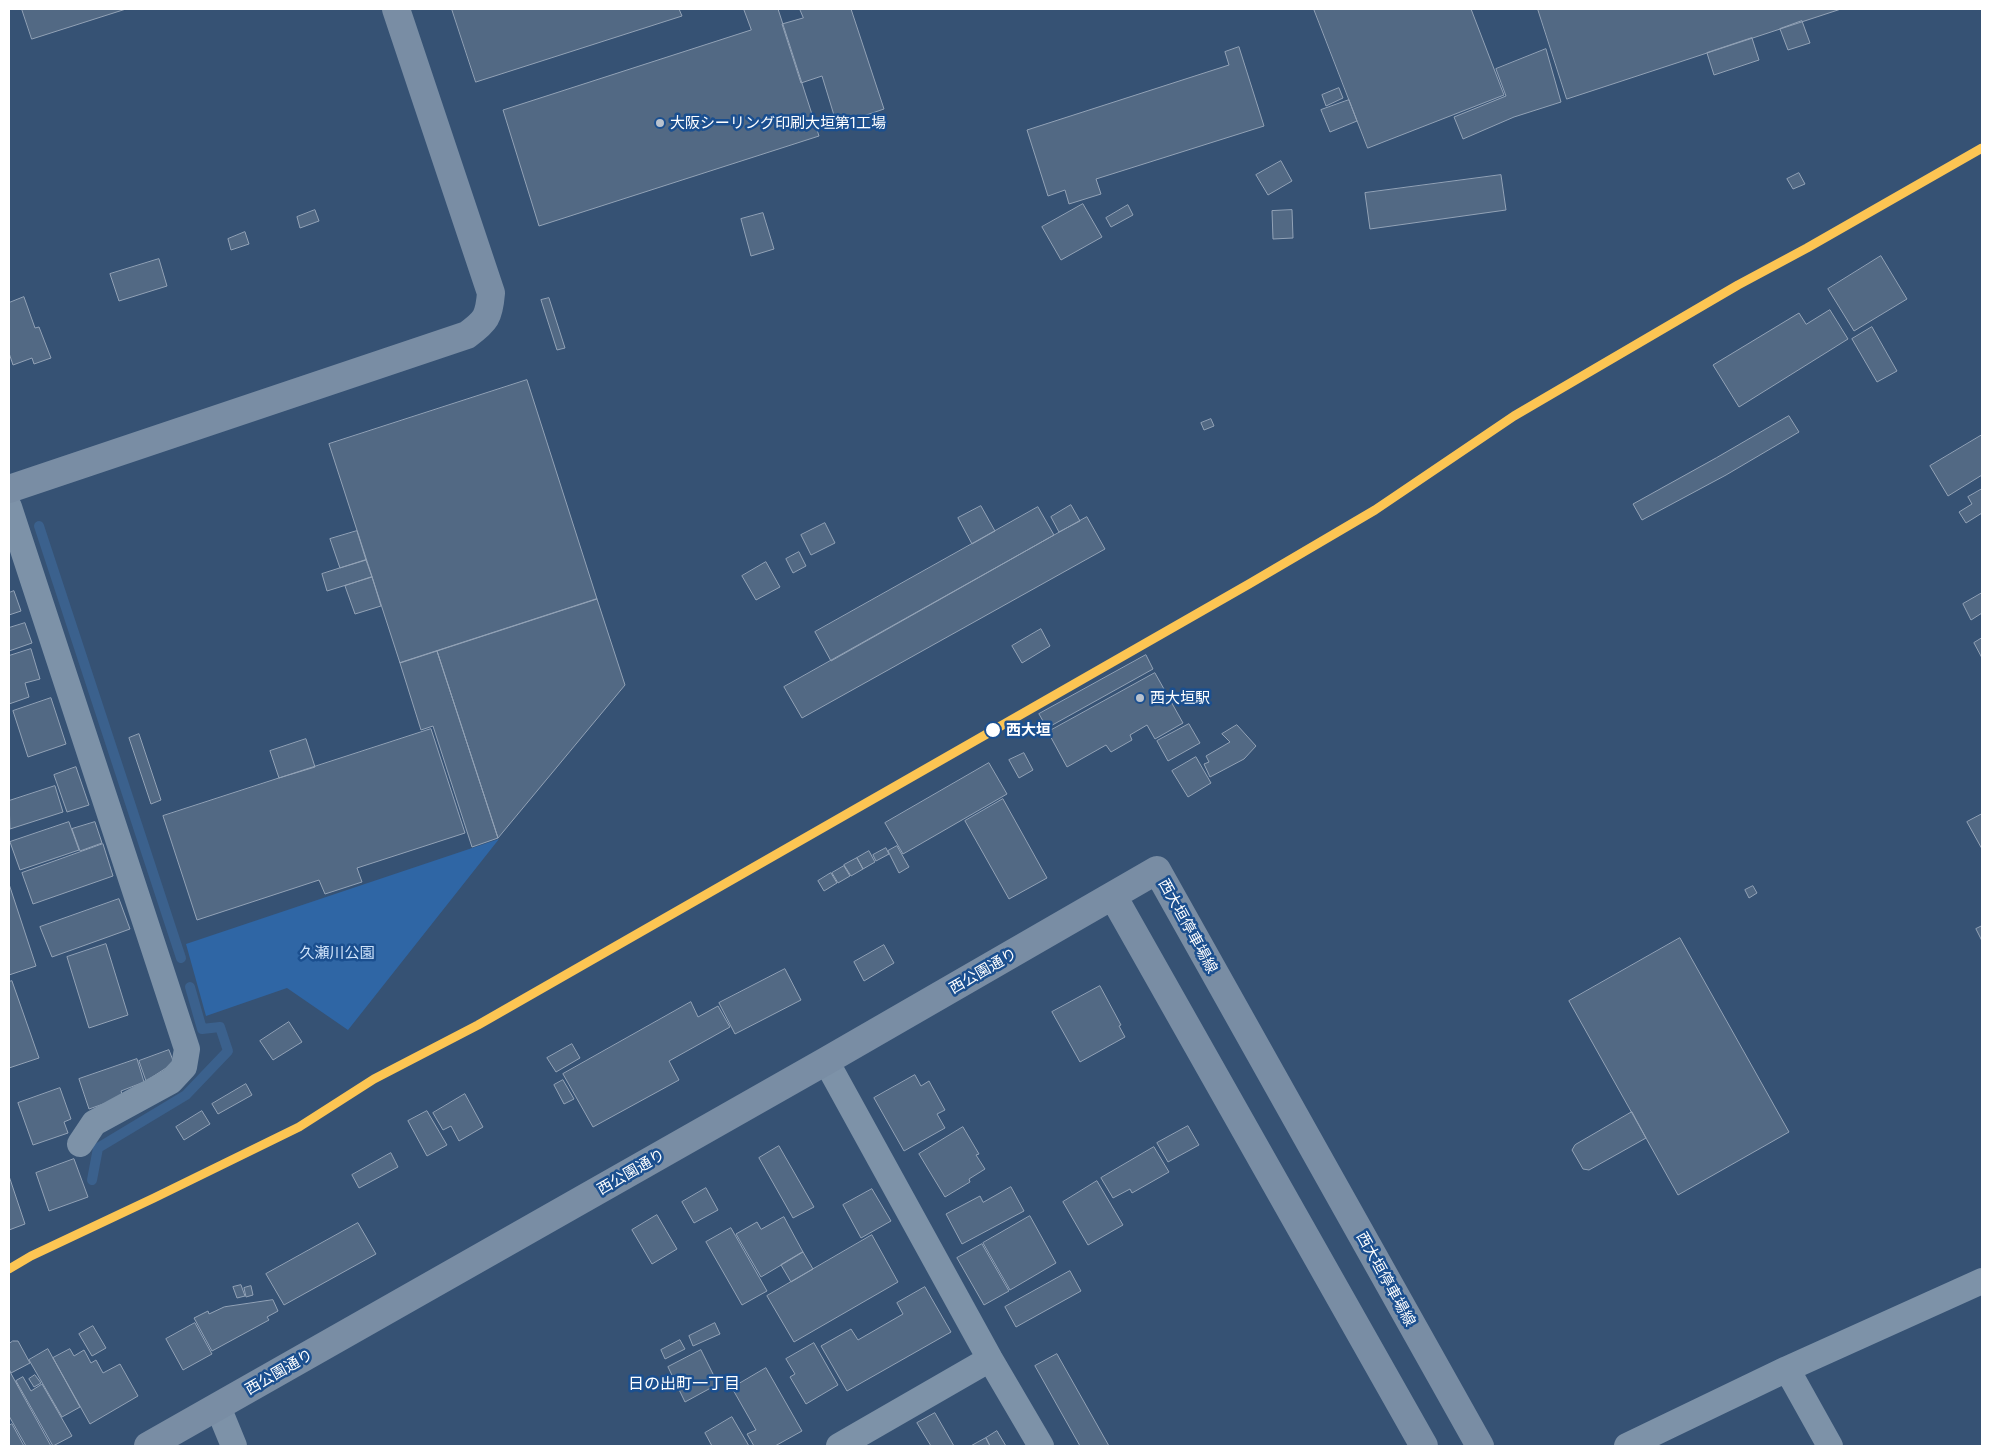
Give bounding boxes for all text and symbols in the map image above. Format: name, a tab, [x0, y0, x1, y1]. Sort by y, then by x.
place label: 大阪シーリング印刷大垣第1工場	[670, 114, 886, 132]
marker: 大阪シーリング印刷大垣第1工場	[654, 117, 666, 129]
place label: 西大垣駅	[1150, 689, 1210, 707]
marker: 西大垣駅	[1134, 692, 1146, 704]
marker: 西大垣	[984, 721, 1002, 739]
place label: 西大垣	[1006, 721, 1051, 739]
street label: 西大垣停車場線	[1155, 876, 1221, 976]
park label: 久瀬川公園	[300, 944, 374, 962]
street label: 西公園通り	[946, 944, 1020, 998]
street label: 西公園通り	[594, 1145, 668, 1199]
street label: 西大垣停車場線	[1353, 1229, 1419, 1329]
street label: 西公園通り	[242, 1345, 316, 1399]
district label: 日の出町一丁目	[628, 1374, 740, 1394]

